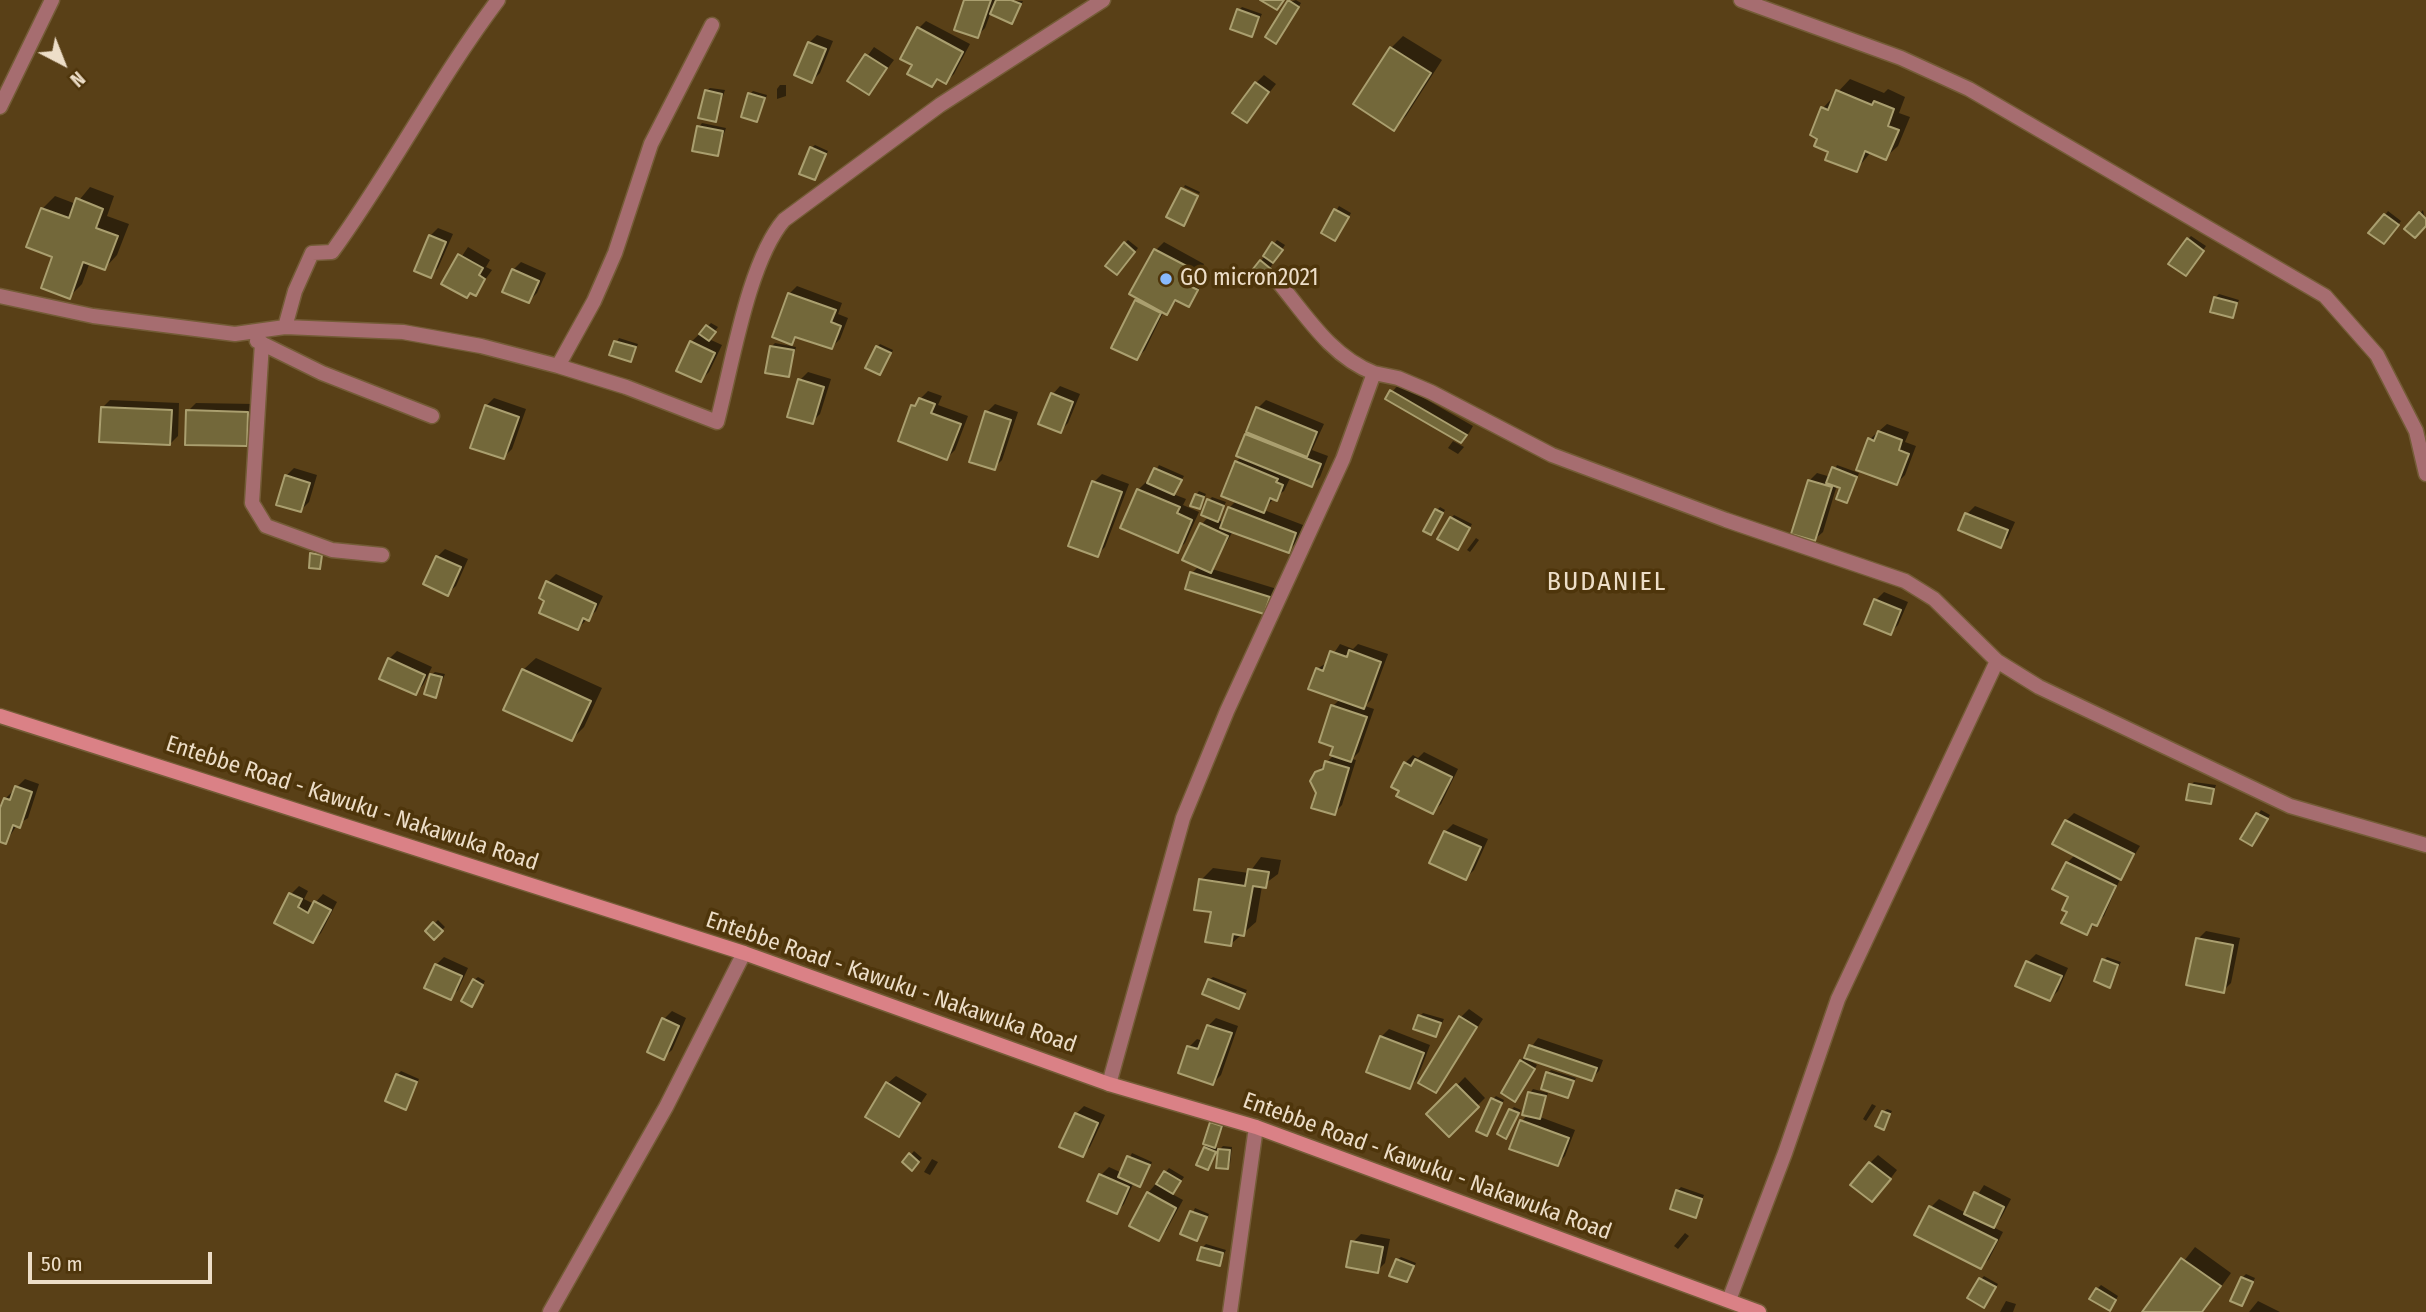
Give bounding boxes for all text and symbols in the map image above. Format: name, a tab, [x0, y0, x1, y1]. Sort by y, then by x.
north arrow	[28, 28, 98, 98]
text: N	[65, 67, 89, 91]
place label: GO micron2021	[1180, 265, 1318, 293]
marker: GO micron2021	[1158, 271, 1174, 287]
district label: BUDANIEL	[1548, 567, 1666, 599]
street label: Entebbe Road - Kawuku - Nakawuka Road	[162, 731, 542, 877]
street label: Entebbe Road - Kawuku - Nakawuka Road	[702, 906, 1080, 1060]
street label: Entebbe Road - Kawuku - Nakawuka Road	[1239, 1087, 1615, 1247]
scale bar	[32, 1238, 215, 1282]
text: 50 m	[41, 1251, 83, 1277]

